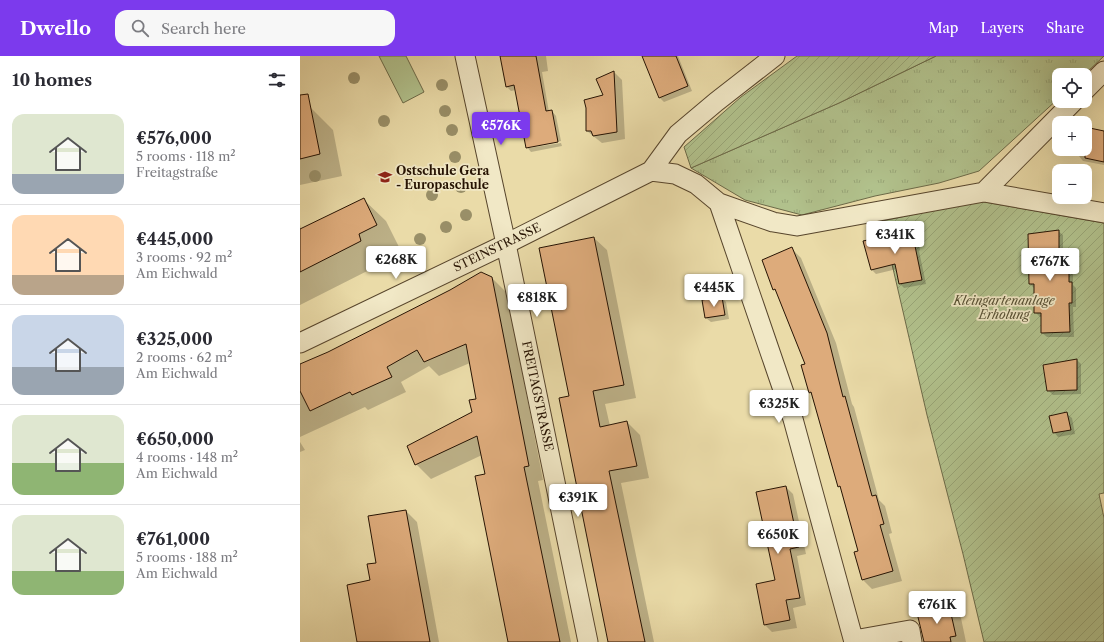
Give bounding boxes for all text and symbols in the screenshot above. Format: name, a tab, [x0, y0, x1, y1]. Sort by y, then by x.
search box	[115, 10, 395, 46]
text: Dwello	[20, 17, 91, 40]
icon: search	[129, 17, 151, 39]
text: Search here	[161, 19, 246, 38]
text: Map	[928, 19, 958, 37]
text: Layers	[980, 19, 1024, 37]
text: Share	[1046, 19, 1084, 37]
map controls	[1052, 68, 1092, 204]
button: locate	[1052, 68, 1092, 108]
icon: filters	[266, 69, 288, 91]
text: 10 homes	[12, 70, 92, 90]
pin: €576K	[473, 112, 529, 146]
button: +	[1052, 116, 1092, 156]
text: €576K	[481, 117, 521, 133]
text: €576,000	[136, 128, 212, 148]
icon: home	[44, 130, 92, 178]
text: 5 rooms · 118 m²	[136, 148, 236, 164]
place label: Ostschule Gera - Europaschule	[396, 163, 490, 192]
text: Freitagstraße	[136, 164, 218, 180]
button: −	[1052, 164, 1092, 204]
school or university icon: Ostschule Gera - Europaschule	[377, 169, 393, 185]
street label: STEINSTRASSE	[451, 219, 543, 275]
pin: €341K	[867, 221, 923, 255]
text: €341K	[875, 226, 915, 242]
text: €445,000	[136, 229, 213, 249]
icon: home	[44, 231, 92, 279]
pin: €268K	[368, 246, 424, 280]
pin: €767K	[1022, 248, 1078, 282]
text: 3 rooms · 92 m²	[136, 249, 232, 265]
text: €268K	[375, 251, 417, 267]
text: €767K	[1030, 253, 1070, 269]
text: Am Eichwald	[136, 265, 218, 281]
pin: €445K	[686, 274, 742, 308]
text: €445K	[693, 279, 735, 295]
pin: €818K	[509, 284, 565, 318]
text: €818K	[517, 289, 557, 305]
park label: Kleingartenanlage Erholung	[952, 293, 1056, 322]
text: €325,000	[136, 329, 213, 349]
icon: home	[44, 331, 92, 379]
street label: FREITAGSTRASSE	[519, 340, 557, 452]
text: 2 rooms · 62 m²	[136, 349, 233, 365]
text: Am Eichwald	[136, 365, 218, 381]
pin: €325K	[751, 390, 807, 424]
text: €325K	[759, 395, 799, 411]
text: €650,000	[136, 429, 214, 449]
icon: home	[44, 431, 92, 479]
text: 4 rooms · 148 m²	[136, 449, 238, 465]
text: Am Eichwald	[136, 465, 218, 481]
pin: €391K	[550, 484, 606, 518]
text: €391K	[558, 489, 598, 505]
pin: €650K	[750, 521, 806, 555]
text: €650K	[757, 526, 799, 542]
text: €761,000	[136, 529, 210, 549]
icon: home	[44, 531, 92, 579]
text: 5 rooms · 188 m²	[136, 549, 238, 565]
text: Am Eichwald	[136, 565, 218, 581]
pin: €761K	[909, 591, 965, 625]
text: €761K	[918, 596, 956, 612]

